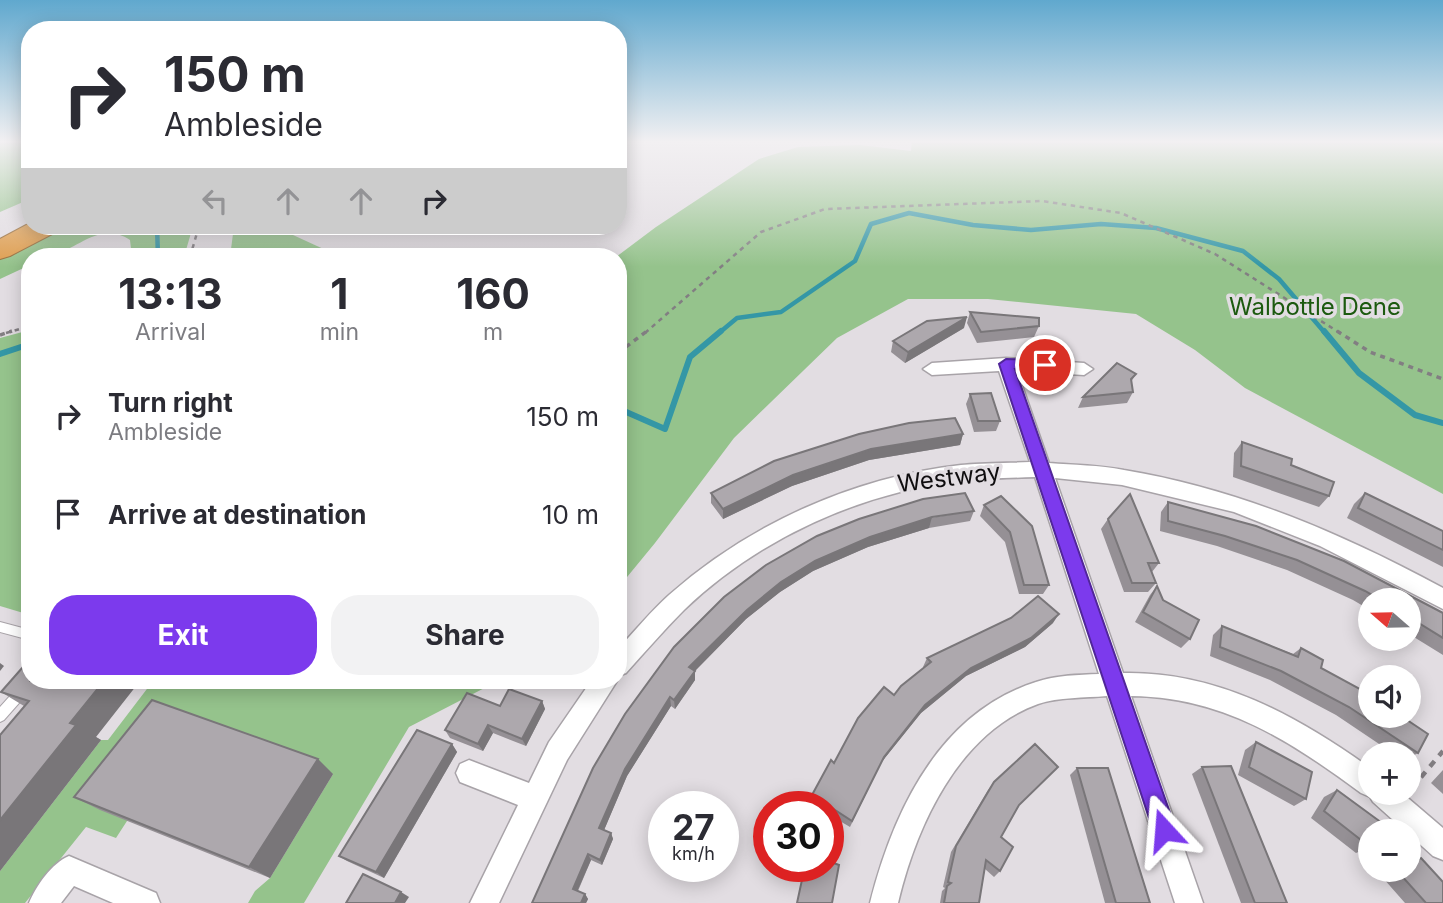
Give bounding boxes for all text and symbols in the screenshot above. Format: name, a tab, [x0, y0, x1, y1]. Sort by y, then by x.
text: 150 m	[164, 45, 306, 104]
icon: right	[49, 49, 140, 140]
text: Ambleside	[164, 105, 323, 144]
icon: left	[196, 182, 234, 220]
icon: ahead	[269, 182, 307, 220]
icon: ahead	[342, 182, 380, 220]
icon: right	[415, 182, 453, 220]
text: 13:13	[118, 268, 223, 319]
text: 1	[330, 268, 348, 319]
text: 160	[456, 268, 530, 319]
park label: Walbottle Dene	[1229, 292, 1401, 321]
text: Arrival	[135, 318, 206, 346]
text: min	[320, 318, 359, 346]
text: m	[483, 318, 503, 346]
pin	[1015, 335, 1075, 395]
icon: arrive	[1026, 346, 1064, 384]
text: Turn right	[108, 387, 233, 418]
icon: right	[49, 397, 87, 435]
text: 150 m	[526, 401, 599, 432]
text: Ambleside	[108, 418, 222, 446]
street label: Westway	[896, 457, 1002, 498]
icon: arrive	[49, 495, 87, 533]
text: Arrive at destination	[108, 499, 367, 530]
text: 10 m	[542, 499, 599, 530]
north arrow	[1358, 588, 1421, 651]
map controls	[1358, 588, 1421, 882]
button: Exit	[49, 595, 317, 675]
button: Share	[331, 595, 599, 675]
button: sound	[1358, 665, 1421, 728]
button: +	[1358, 742, 1421, 805]
speed limit sign: 30	[753, 791, 844, 882]
position arrow	[1127, 793, 1201, 867]
text: 27	[672, 806, 715, 848]
button: −	[1358, 819, 1421, 882]
text: km/h	[672, 843, 715, 864]

